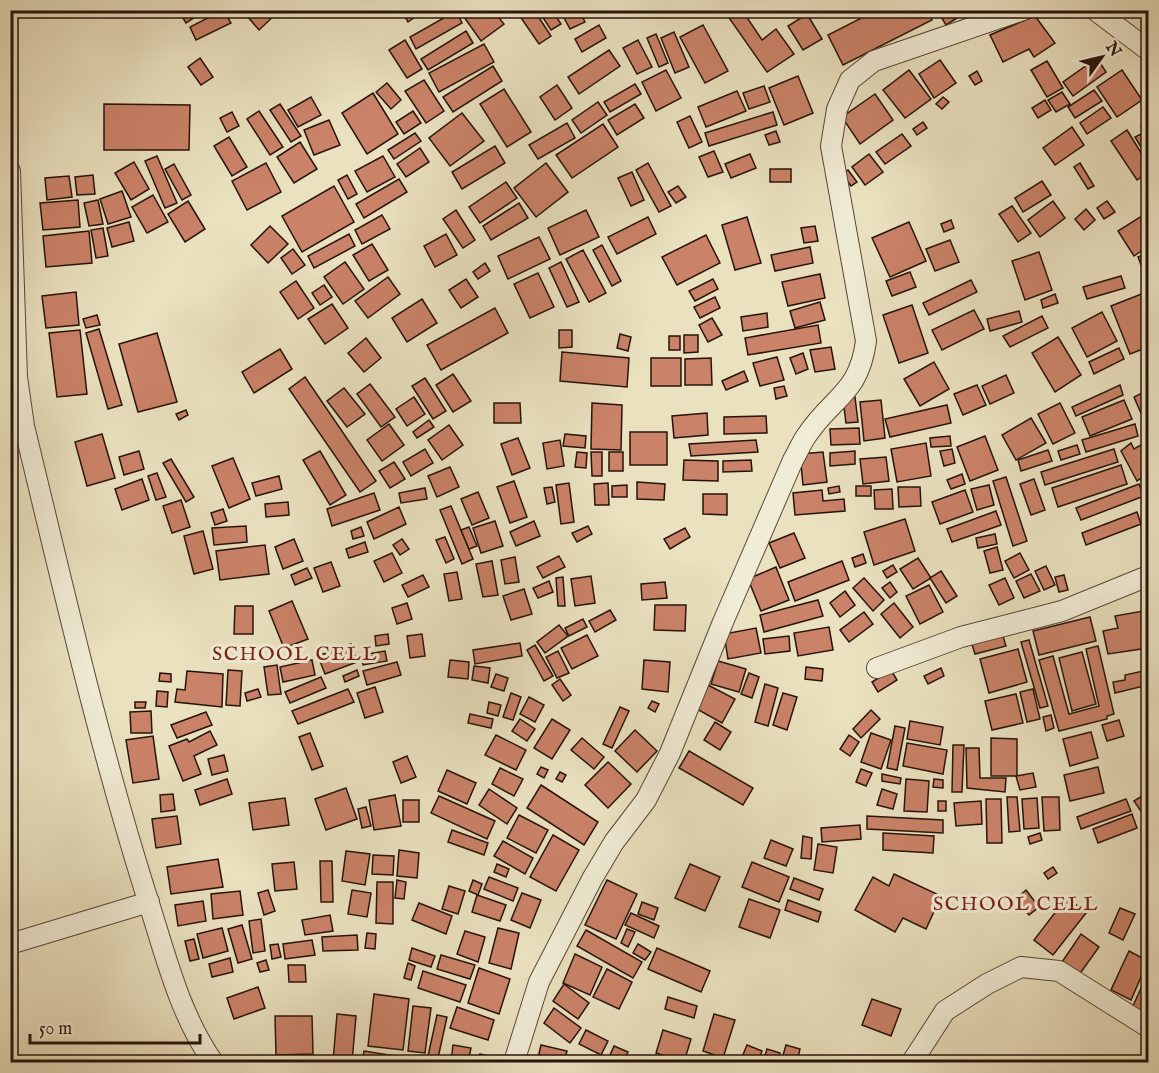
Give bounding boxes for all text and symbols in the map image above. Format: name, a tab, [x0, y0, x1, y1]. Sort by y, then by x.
north arrow	[1072, 27, 1132, 87]
text: N	[1100, 38, 1125, 61]
district label: SCHOOL CELL	[212, 642, 378, 667]
district label: SCHOOL CELL	[933, 892, 1099, 917]
scale bar	[30, 1007, 200, 1045]
text: 50 m	[39, 1018, 72, 1041]

